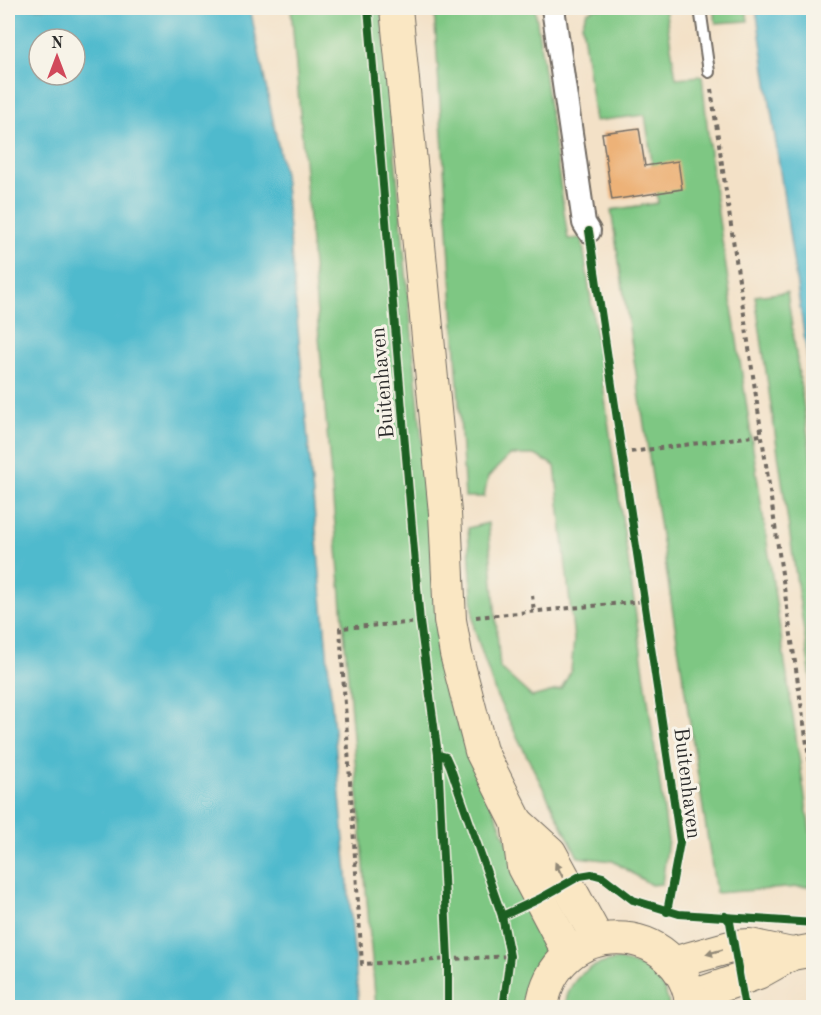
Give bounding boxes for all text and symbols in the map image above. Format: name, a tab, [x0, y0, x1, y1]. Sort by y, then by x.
north arrow	[27, 27, 87, 87]
text: N	[51, 36, 64, 52]
street label: Buitenhaven	[368, 326, 399, 440]
street label: Buitenhaven	[669, 726, 704, 840]
one-way arrow	[555, 862, 564, 879]
one-way arrow	[705, 947, 723, 957]

